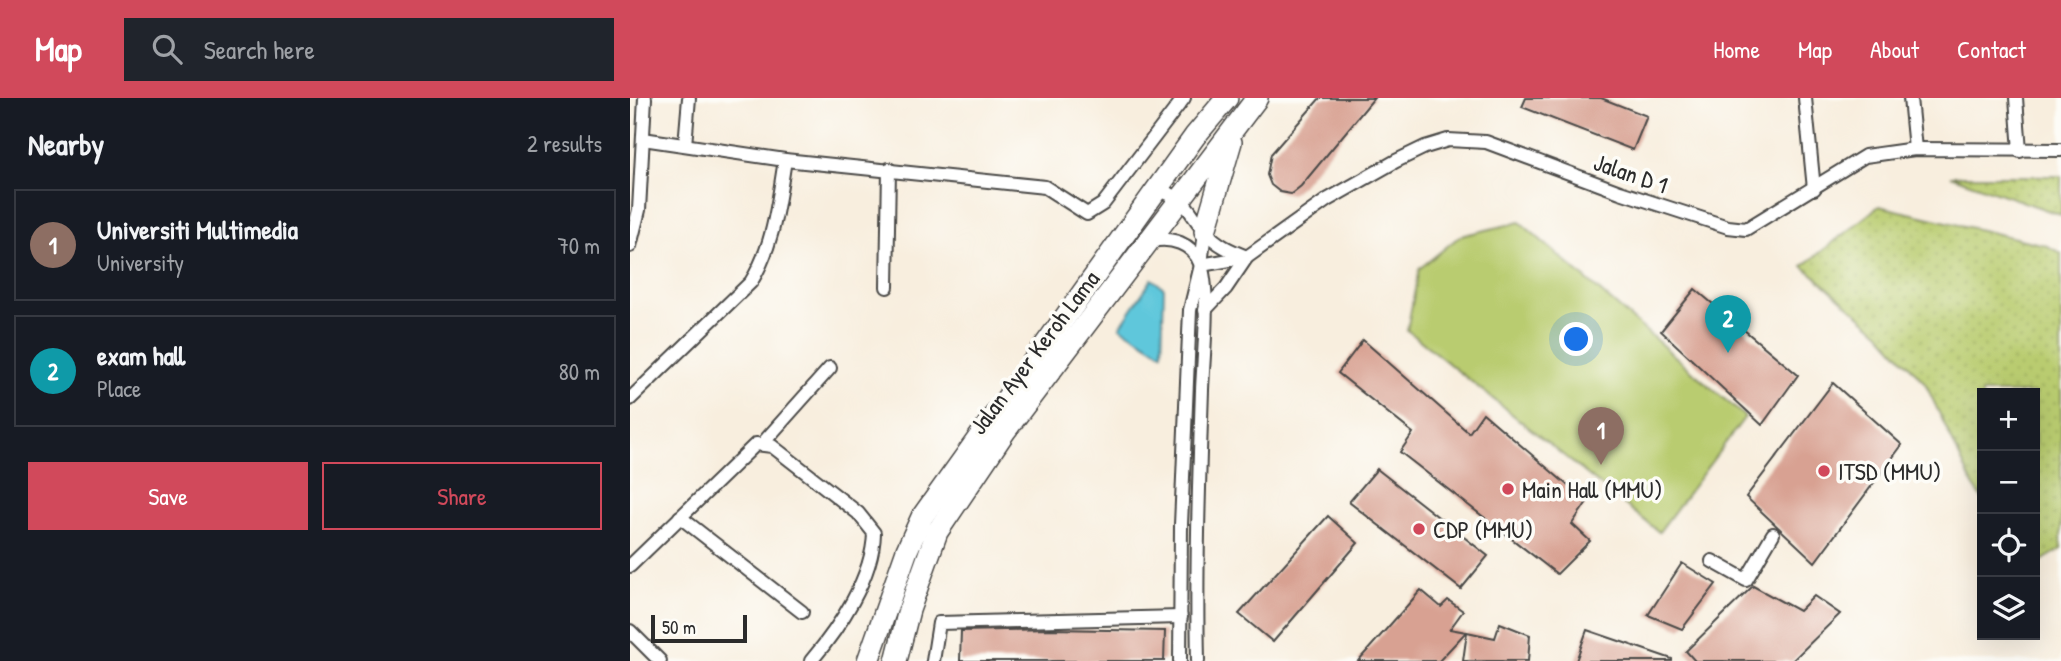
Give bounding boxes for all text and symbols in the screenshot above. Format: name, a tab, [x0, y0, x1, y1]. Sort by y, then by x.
search box	[124, 18, 614, 81]
text: Map	[35, 27, 82, 71]
icon: search	[148, 30, 186, 68]
text: Search here	[204, 32, 315, 67]
text: Home	[1713, 33, 1760, 65]
text: Map	[1798, 33, 1832, 65]
text: About	[1870, 33, 1919, 65]
text: Contact	[1957, 33, 2026, 65]
text: Nearby	[28, 124, 104, 164]
text: 2 results	[527, 128, 602, 159]
street label: Jalan D 1	[1590, 145, 1672, 201]
text: Universiti Multimedia	[97, 212, 298, 247]
text: 1	[49, 230, 57, 261]
text: 70 m	[557, 230, 600, 261]
text: University	[97, 247, 184, 278]
street label: Jalan Ayer Keroh Lama	[962, 264, 1106, 440]
pin: 2	[1705, 295, 1751, 353]
your location	[1559, 322, 1593, 356]
text: exam hall	[97, 338, 185, 373]
text: 2	[48, 356, 58, 387]
text: 80 m	[559, 356, 600, 387]
text: Place	[97, 373, 141, 404]
map controls	[1977, 388, 2040, 640]
button: +	[1977, 388, 2040, 451]
pin: 1	[1578, 407, 1624, 465]
button: −	[1977, 451, 2040, 514]
place label: ITSD (MMU)	[1838, 455, 1941, 487]
button: Save	[28, 462, 308, 530]
button: Share	[322, 462, 602, 530]
marker: ITSD (MMU)	[1816, 463, 1832, 479]
place label: Main Hall (MMU)	[1522, 473, 1662, 505]
marker: Main Hall (MMU)	[1500, 481, 1516, 497]
place label: CDP (MMU)	[1433, 513, 1533, 545]
button: locate	[1977, 514, 2040, 577]
marker: CDP (MMU)	[1411, 521, 1427, 537]
button: layers	[1977, 577, 2040, 640]
scale bar	[651, 612, 747, 644]
text: 50 m	[662, 614, 696, 640]

